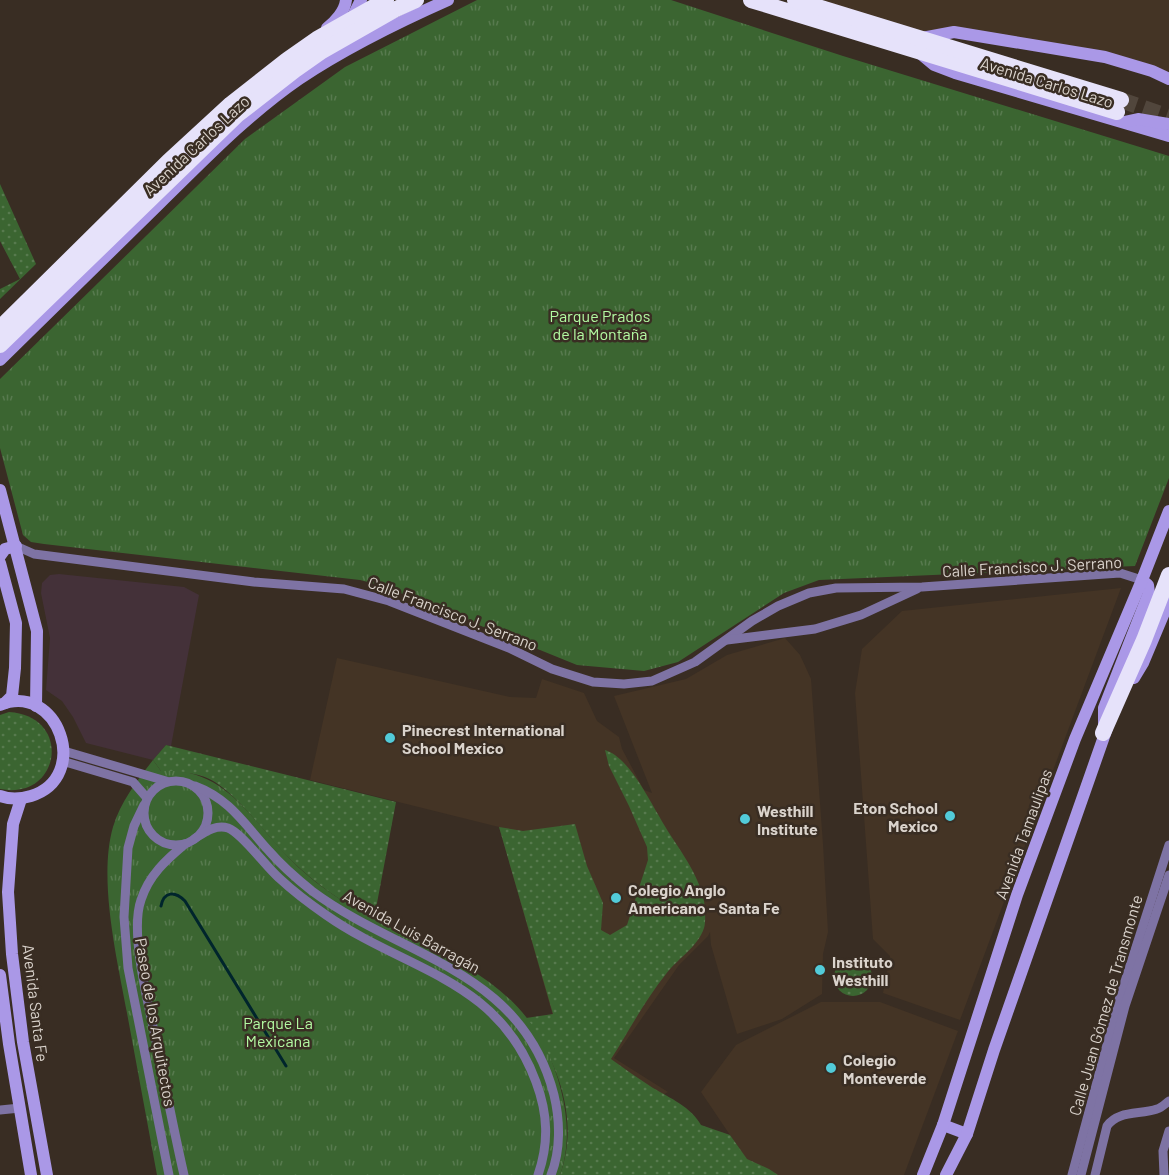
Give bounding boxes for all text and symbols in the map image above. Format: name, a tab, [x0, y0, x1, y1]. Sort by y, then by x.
street label: Avenida Carlos Lazo	[978, 53, 1116, 111]
street label: Avenida Carlos Lazo	[139, 91, 253, 199]
park label: Parque Prados de la Montaña	[550, 306, 650, 343]
street label: Calle Francisco J. Serrano	[942, 552, 1122, 580]
street label: Calle Francisco J. Serrano	[366, 572, 540, 654]
place label: Pinecrest International School Mexico	[402, 720, 565, 757]
marker: Pinecrest International School Mexico	[383, 731, 397, 745]
street label: Avenida Tamaulipas	[991, 766, 1055, 902]
place label: Eton School Mexico	[853, 798, 938, 835]
place label: Westhill Institute	[757, 801, 818, 838]
marker: Eton School Mexico	[943, 809, 957, 823]
marker: Westhill Institute	[738, 812, 752, 826]
place label: Colegio Anglo Americano - Santa Fe	[628, 880, 780, 917]
street label: Avenida Luis Barragán	[340, 885, 484, 977]
marker: Colegio Anglo Americano - Santa Fe	[609, 891, 623, 905]
street label: Calle Juan Gómez de Transmonte	[1064, 893, 1146, 1117]
street label: Paseo de los Arquitectos	[132, 936, 180, 1108]
street label: Avenida Santa Fe	[19, 943, 53, 1063]
place label: Instituto Westhill	[832, 952, 893, 989]
marker: Instituto Westhill	[813, 963, 827, 977]
park label: Parque La Mexicana	[243, 1013, 313, 1050]
place label: Colegio Monteverde	[843, 1050, 927, 1087]
marker: Colegio Monteverde	[824, 1061, 838, 1075]

